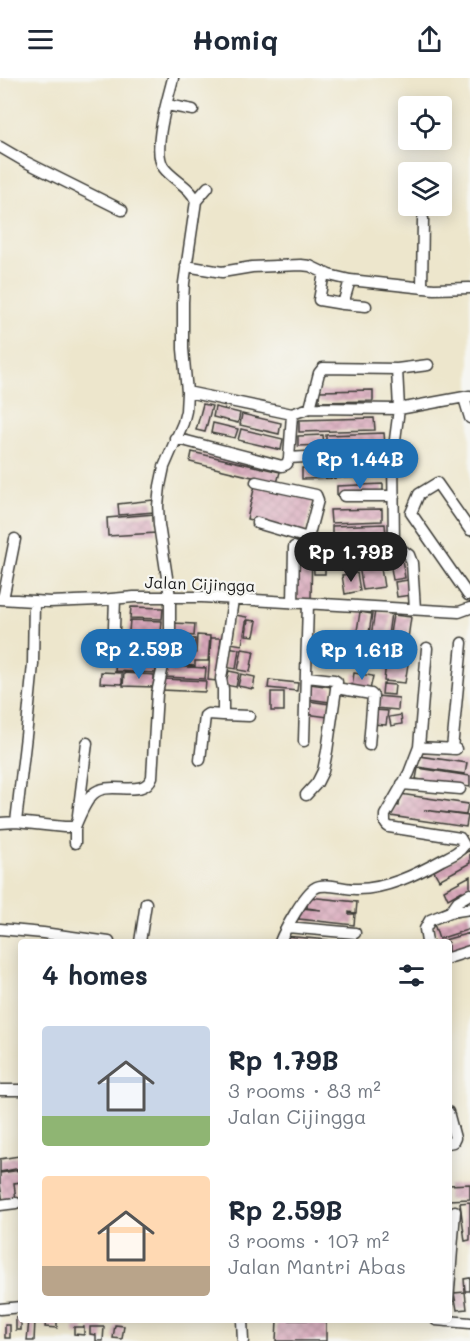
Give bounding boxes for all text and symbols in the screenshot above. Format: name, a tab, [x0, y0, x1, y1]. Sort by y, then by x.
text: Homiq	[192, 22, 278, 57]
icon: menu	[24, 23, 57, 56]
icon: share	[413, 23, 446, 56]
map controls	[398, 96, 452, 216]
button: locate	[398, 96, 452, 150]
button: layers	[398, 162, 452, 216]
pin: Rp 1.44B	[298, 439, 422, 490]
text: Rp 1.44B	[316, 445, 404, 471]
pin: Rp 1.79B	[289, 532, 413, 583]
text: Rp 1.79B	[308, 538, 394, 564]
street label: Jalan Cijingga	[144, 571, 256, 596]
pin: Rp 2.59B	[77, 629, 201, 680]
pin: Rp 1.61B	[300, 630, 424, 681]
text: Rp 2.59B	[95, 635, 183, 661]
text: Rp 1.61B	[320, 636, 404, 662]
text: 4 homes	[42, 958, 148, 992]
icon: filters	[395, 959, 428, 992]
text: Rp 1.79B	[228, 1043, 339, 1077]
icon: home	[90, 1050, 162, 1122]
text: 3 rooms · 83 m²	[228, 1077, 381, 1103]
text: Jalan Cijingga	[228, 1103, 366, 1129]
text: Rp 2.59B	[228, 1193, 343, 1227]
icon: home	[90, 1200, 162, 1272]
text: 3 rooms · 107 m²	[228, 1227, 389, 1253]
text: Jalan Mantri Abas	[228, 1253, 406, 1279]

